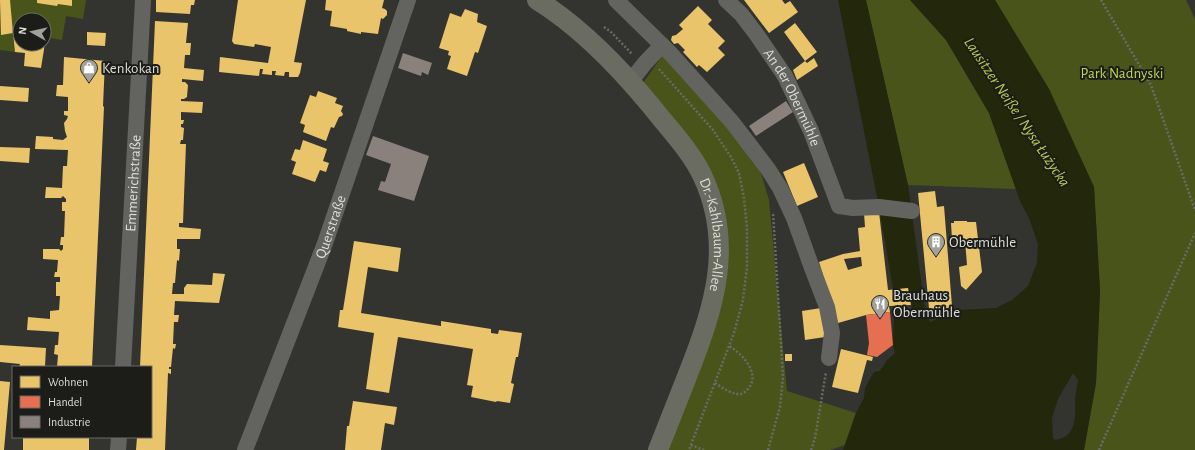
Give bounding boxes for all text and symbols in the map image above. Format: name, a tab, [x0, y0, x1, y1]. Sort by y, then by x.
north arrow	[12, 12, 52, 52]
text: N	[17, 26, 29, 35]
water label: Lausitzer Neiße / Nysa Łużycka	[961, 35, 1073, 189]
street label: An der Obermühle	[761, 46, 824, 148]
shop icon: Kenkokan	[79, 58, 99, 83]
place label: Kenkokan	[102, 61, 160, 76]
park label: Park Nadnyski	[1081, 66, 1163, 81]
street label: Emmerichstraße	[123, 134, 143, 232]
street label: Dr.-Kahlbaum-Allee	[697, 176, 727, 293]
street label: Querstraße	[312, 193, 348, 261]
building icon: Obermühle	[926, 232, 946, 257]
place label: Obermühle	[949, 235, 1016, 250]
place label: Brauhaus Obermühle	[893, 288, 960, 320]
restaurant icon: Brauhaus Obermühle	[870, 294, 890, 319]
legend	[12, 366, 152, 438]
text: Wohnen	[48, 376, 88, 388]
text: Handel	[48, 396, 82, 408]
text: Industrie	[48, 416, 90, 428]

